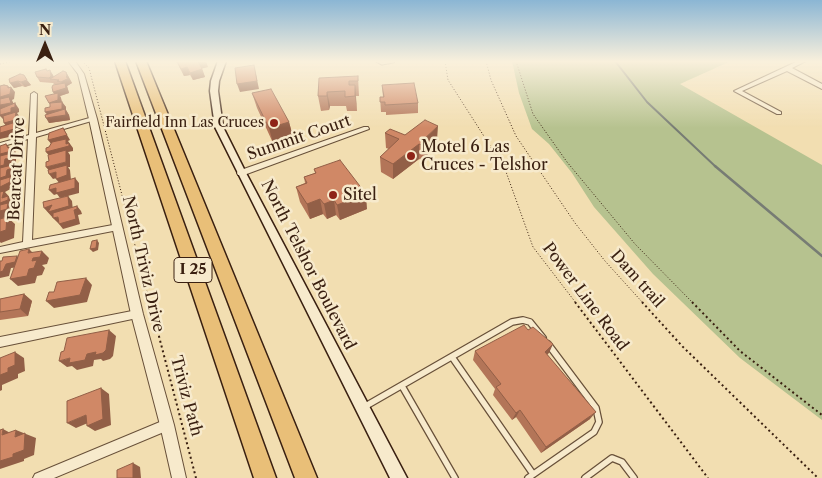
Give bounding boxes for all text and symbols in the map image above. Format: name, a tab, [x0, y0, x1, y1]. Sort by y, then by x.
north arrow	[20, 20, 70, 70]
text: N	[39, 21, 51, 39]
street label: Summit Court	[245, 111, 353, 165]
place label: Fairfield Inn Las Cruces	[105, 115, 264, 131]
street label: Bearcat Drive	[5, 117, 29, 221]
marker: Fairfield Inn Las Cruces	[268, 117, 280, 129]
place label: Motel 6 Las Cruces - Telshor	[421, 137, 548, 175]
marker: Motel 6 Las Cruces - Telshor	[405, 150, 417, 162]
street label: North Telshor Boulevard	[257, 177, 359, 353]
place label: Sitel	[343, 185, 377, 205]
marker: Sitel	[327, 189, 339, 201]
street label: North Triviz Drive	[118, 194, 168, 334]
street label: Power Line Road	[538, 239, 632, 355]
street label: Dam trail	[606, 246, 668, 312]
road number: I 25	[174, 258, 212, 282]
street label: Triviz Path	[166, 353, 206, 439]

